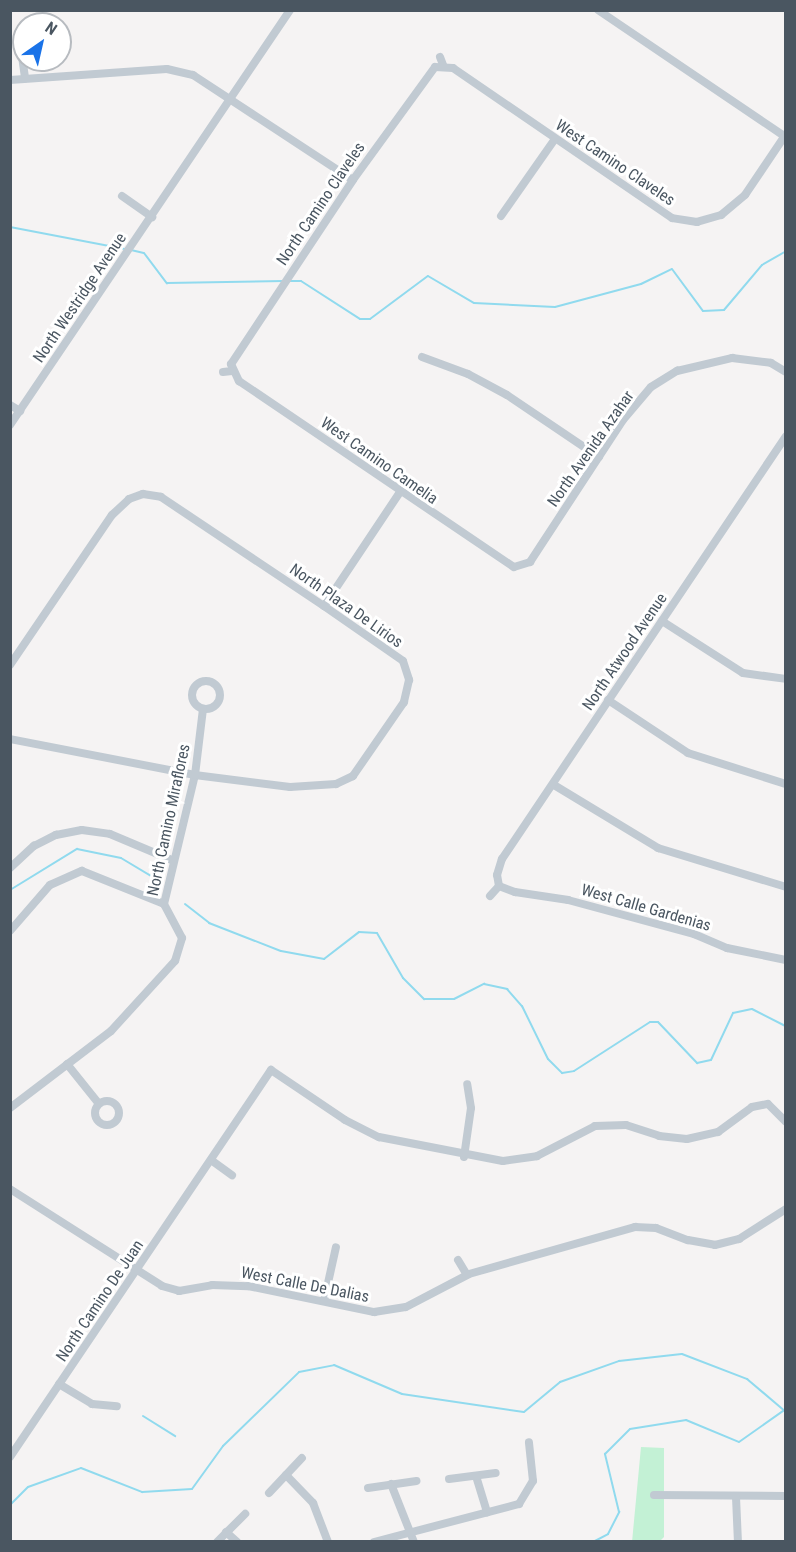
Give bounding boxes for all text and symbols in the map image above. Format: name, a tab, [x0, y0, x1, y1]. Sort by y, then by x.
north arrow	[12, 12, 72, 72]
text: N	[42, 18, 61, 39]
street label: West Camino Claveles	[552, 116, 678, 210]
street label: North Camino Claveles	[273, 139, 369, 269]
street label: North Westridge Avenue	[29, 229, 131, 367]
street label: North Avenida Azahar	[544, 387, 638, 511]
street label: West Camino Camelia	[317, 413, 441, 509]
street label: North Plaza De Lirios	[286, 560, 406, 652]
street label: North Atwood Avenue	[579, 590, 671, 714]
street label: North Camino Miraflores	[144, 742, 194, 898]
street label: West Calle Gardenias	[579, 880, 713, 936]
street label: North Camino De Juan	[52, 1237, 148, 1365]
street label: West Calle De Dalias	[239, 1263, 371, 1307]

